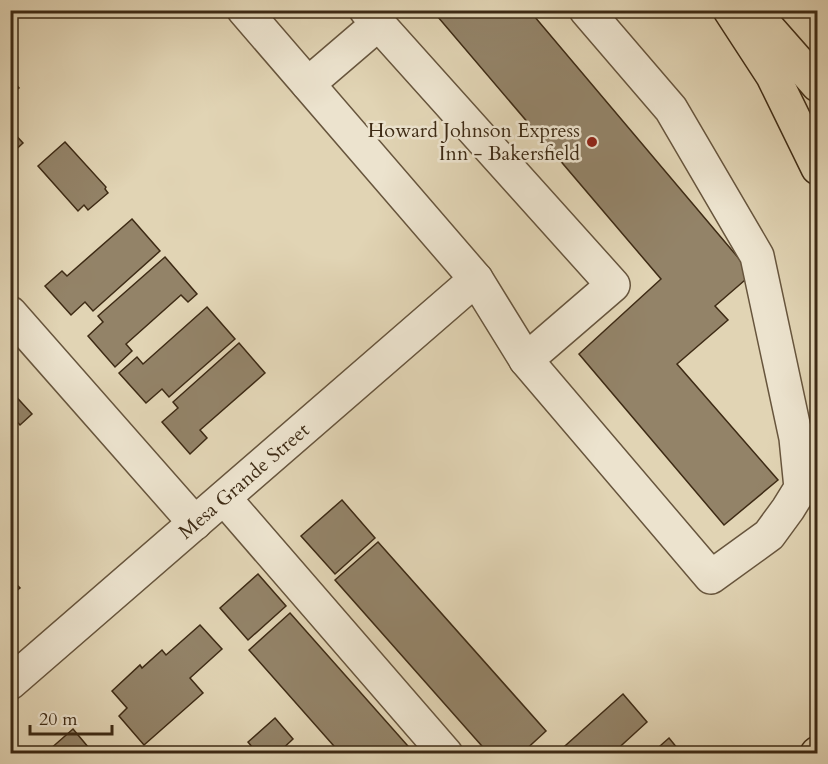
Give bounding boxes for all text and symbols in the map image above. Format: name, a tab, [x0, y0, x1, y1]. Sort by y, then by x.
place label: Howard Johnson Express Inn - Bakersfield	[368, 117, 580, 167]
marker: Howard Johnson Express Inn - Bakersfield	[585, 135, 599, 149]
street label: Mesa Grande Street	[173, 416, 316, 545]
scale bar	[30, 698, 112, 736]
text: 20 m	[39, 707, 78, 732]

